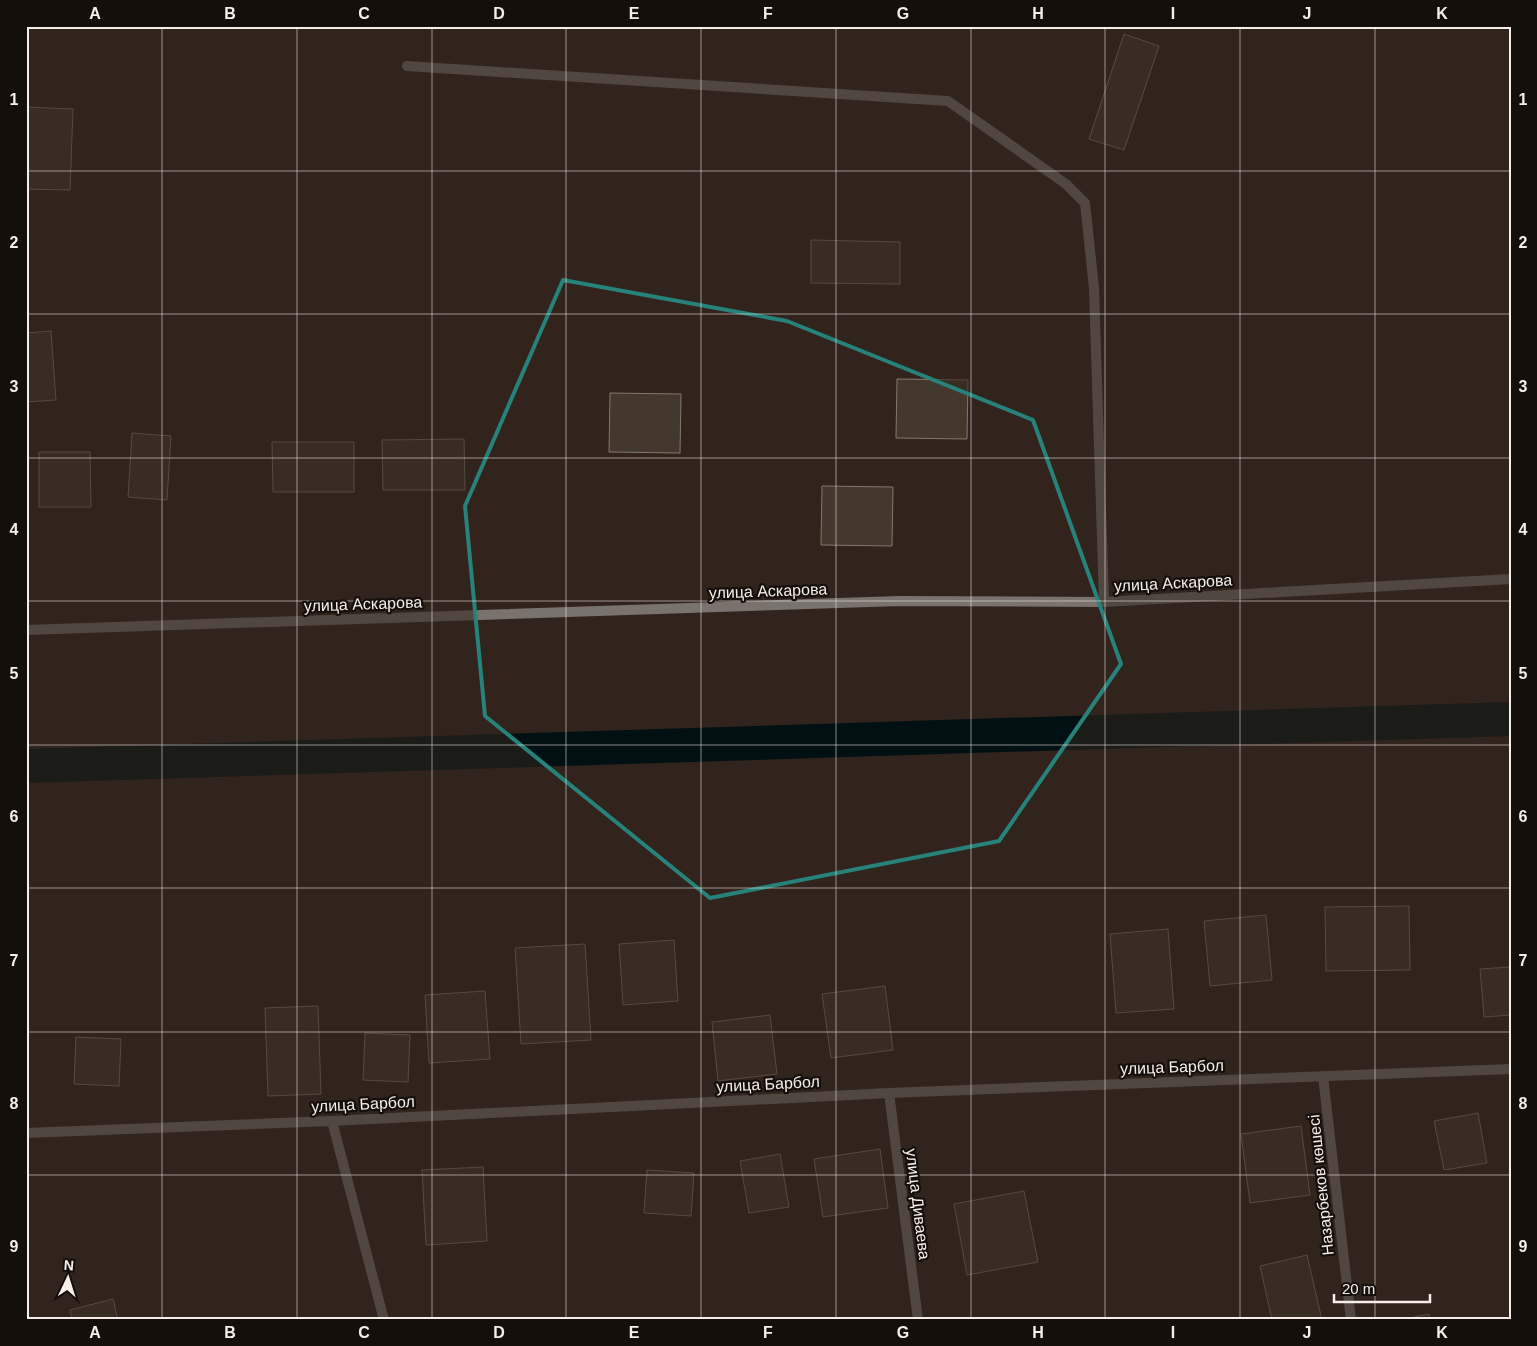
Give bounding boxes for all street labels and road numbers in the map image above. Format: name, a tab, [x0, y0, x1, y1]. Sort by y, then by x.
street label: улица Аскарова	[1113, 571, 1233, 595]
street label: улица Аскарова	[709, 580, 828, 602]
street label: улица Аскарова	[304, 593, 423, 615]
street label: улица Барбол	[1120, 1057, 1224, 1077]
street label: улица Барбол	[716, 1073, 820, 1095]
street label: улица Барбол	[311, 1093, 415, 1115]
street label: Назарбеков көшесі	[1305, 1114, 1337, 1256]
street label: улица Диваева	[903, 1148, 933, 1260]

